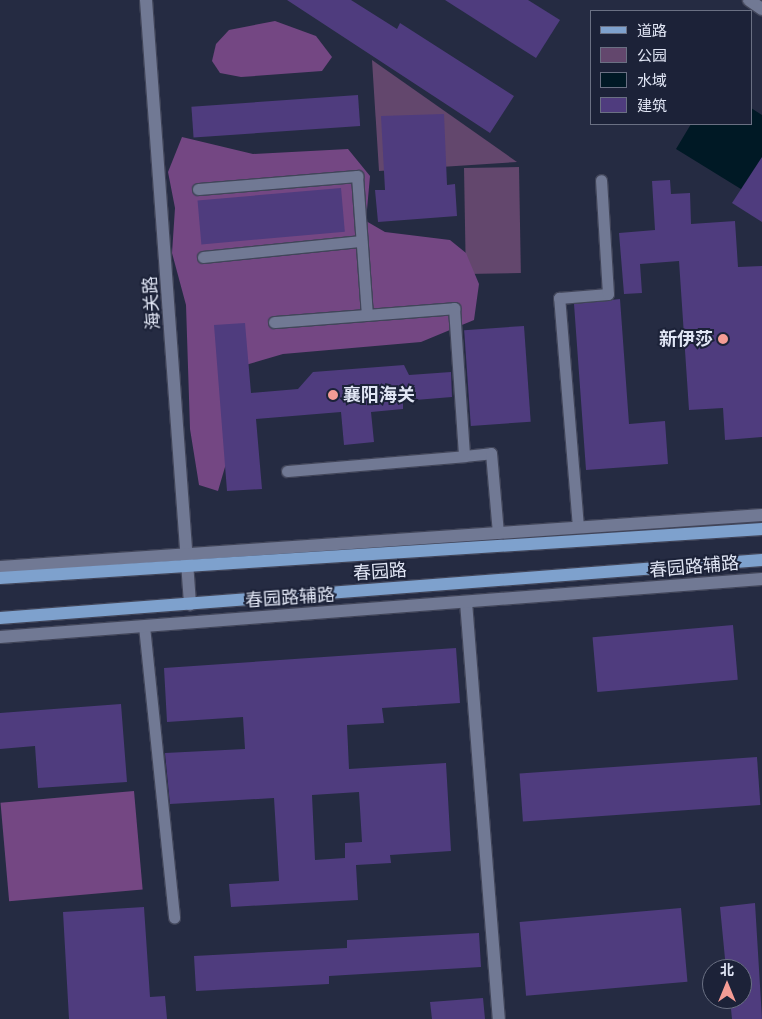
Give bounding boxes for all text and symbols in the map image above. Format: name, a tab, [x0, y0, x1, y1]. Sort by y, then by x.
legend	[590, 10, 752, 125]
text: 道路	[637, 21, 667, 40]
text: 公园	[637, 46, 667, 65]
text: 水域	[637, 71, 667, 90]
text: 建筑	[637, 96, 667, 115]
street label: 海关路	[139, 275, 165, 331]
place label: 新伊莎	[659, 328, 713, 350]
marker: 新伊莎	[717, 333, 729, 345]
place label: 襄阳海关	[343, 384, 415, 406]
marker: 襄阳海关	[327, 389, 339, 401]
street label: 春园路辅路	[648, 552, 740, 582]
street label: 春园路	[352, 559, 408, 585]
street label: 春园路辅路	[244, 584, 336, 612]
north arrow	[702, 959, 752, 1009]
text: 北	[720, 961, 734, 979]

